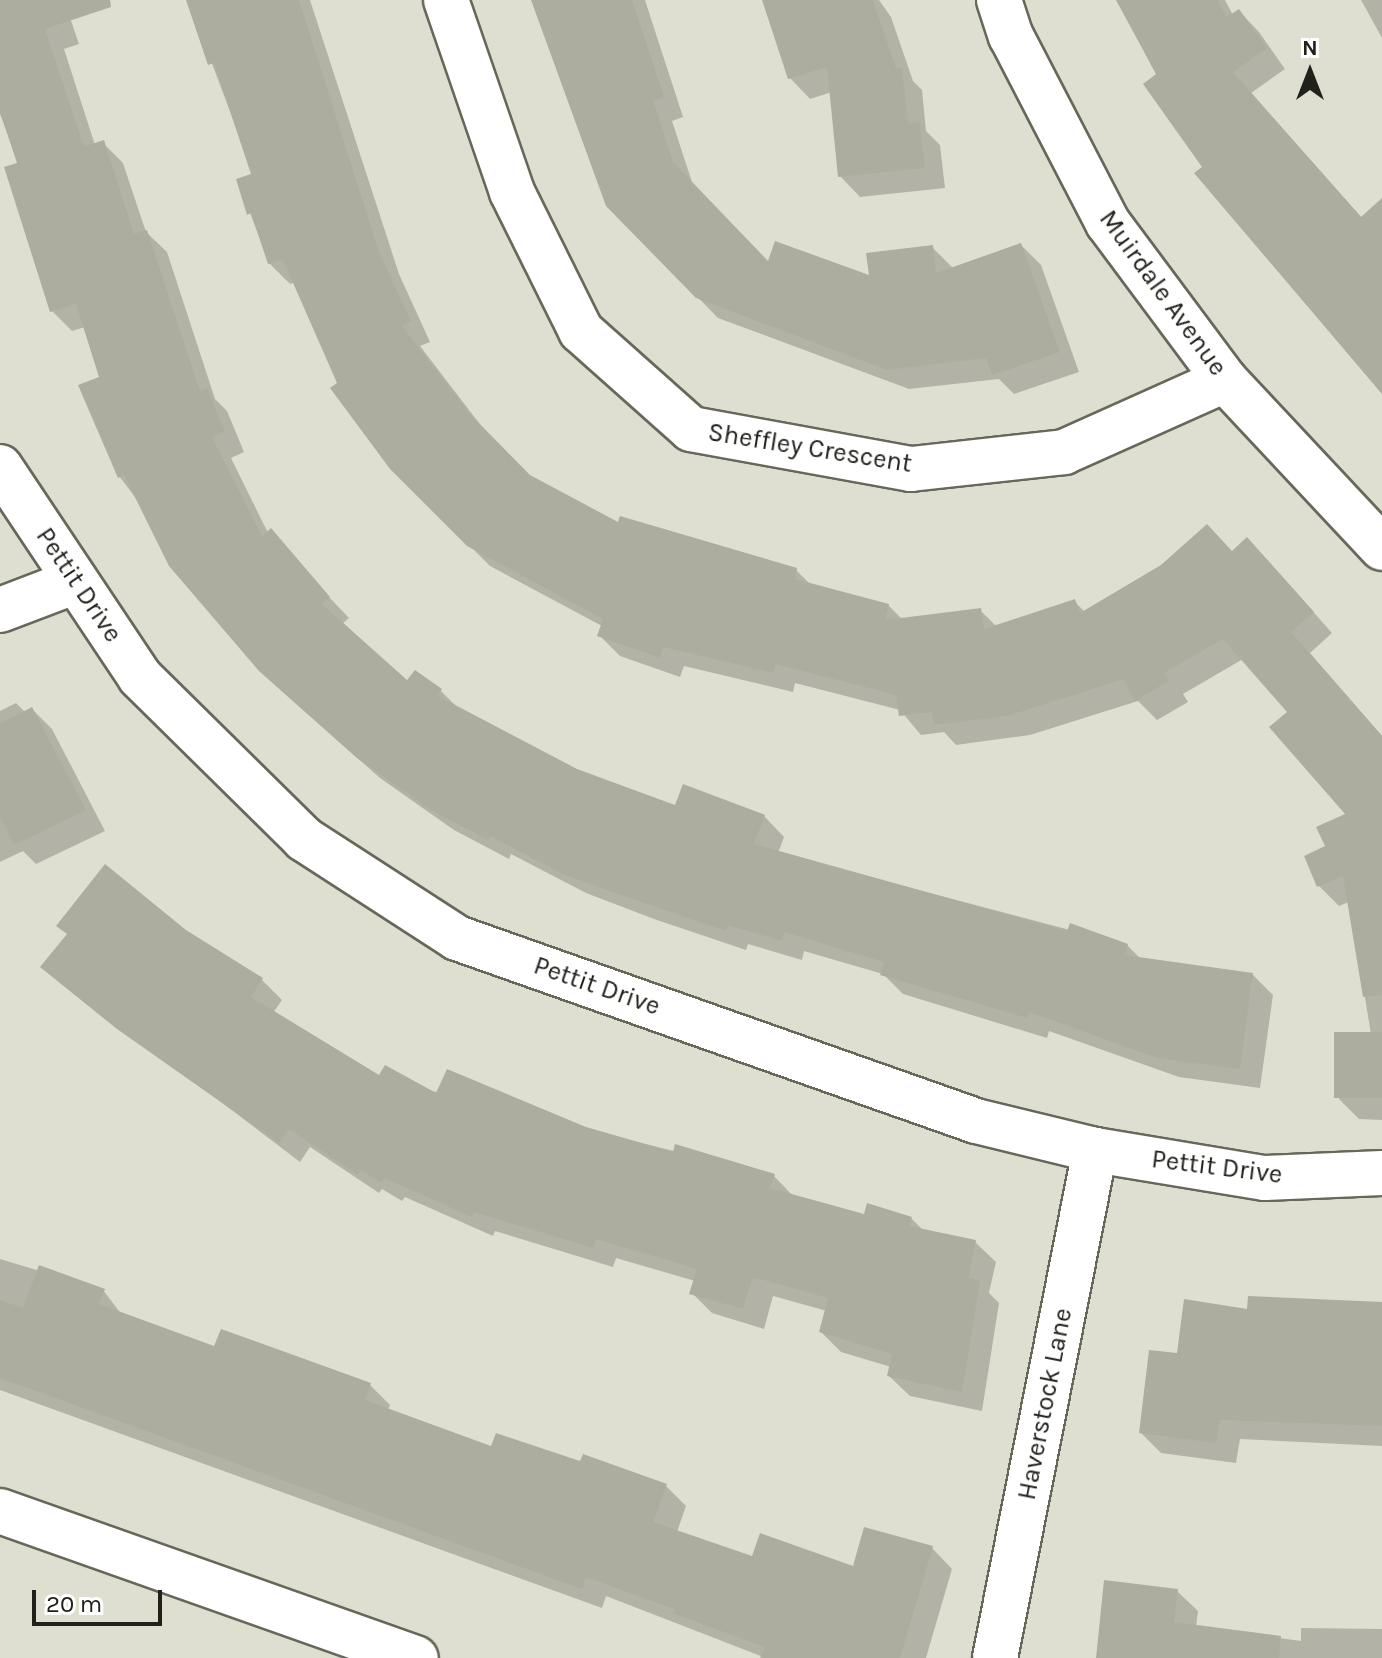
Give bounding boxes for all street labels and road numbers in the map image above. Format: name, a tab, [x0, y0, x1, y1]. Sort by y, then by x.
street label: Muirdale Avenue	[1092, 204, 1234, 382]
street label: Sheffley Crescent	[706, 416, 914, 480]
street label: Pettit Drive	[29, 522, 129, 648]
street label: Pettit Drive	[530, 950, 664, 1022]
street label: Pettit Drive	[1150, 1143, 1284, 1191]
street label: Haverstock Lane	[1011, 1305, 1079, 1503]

